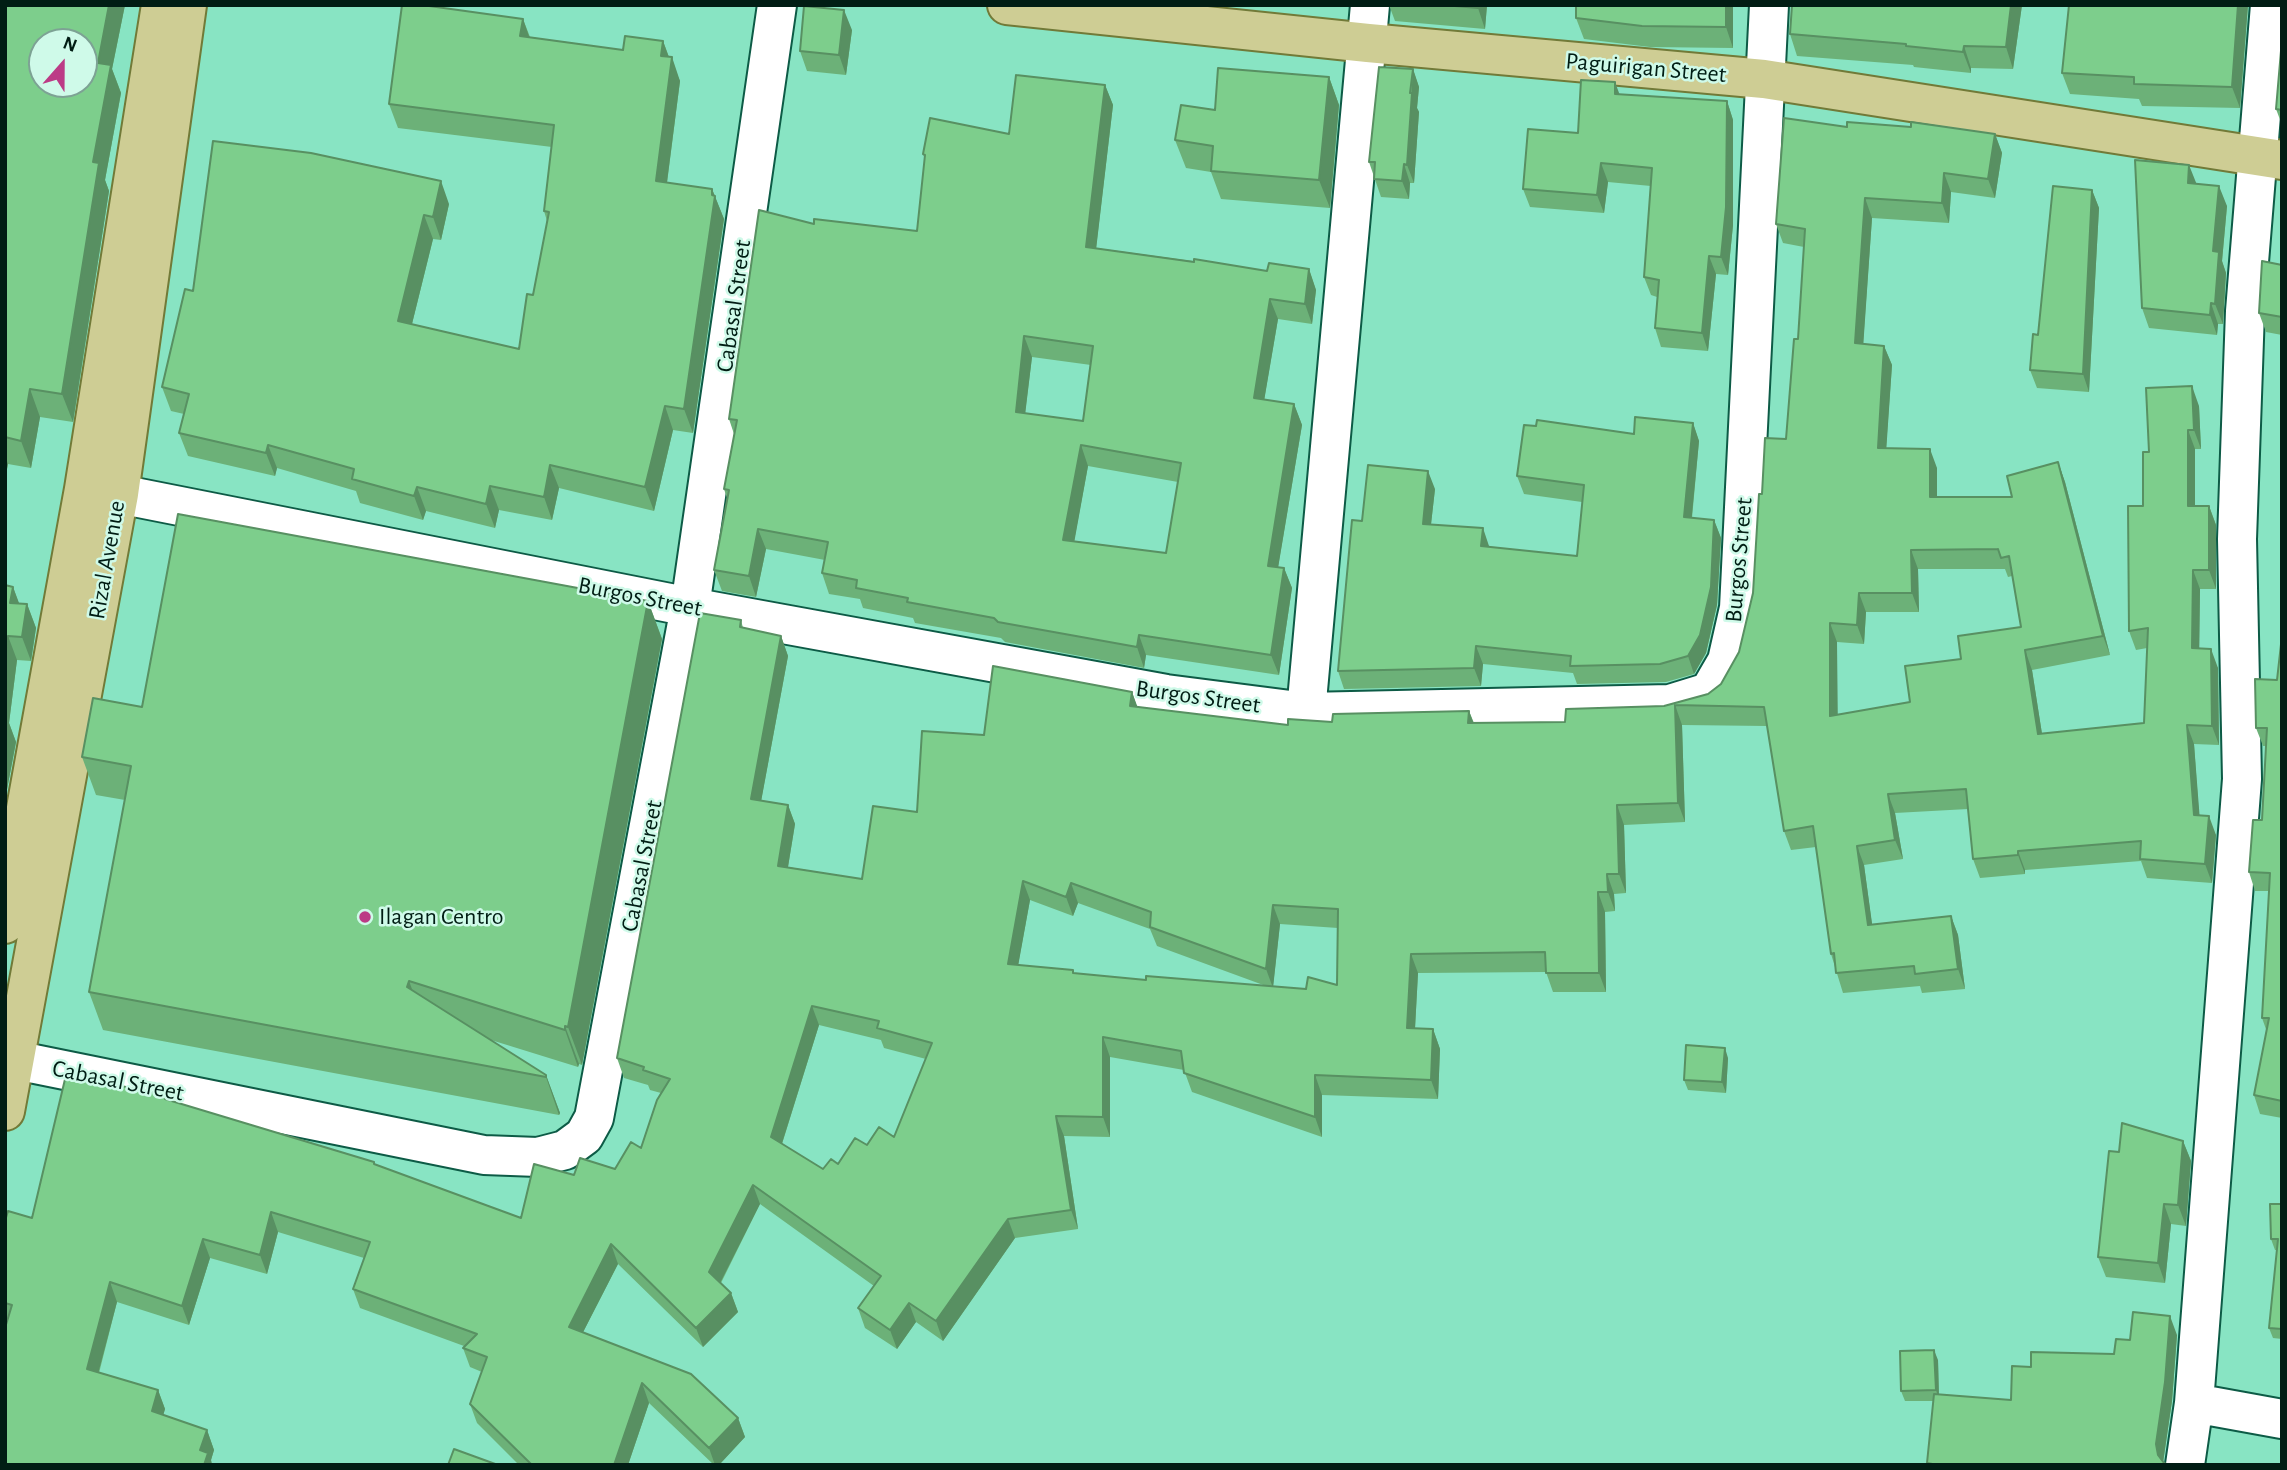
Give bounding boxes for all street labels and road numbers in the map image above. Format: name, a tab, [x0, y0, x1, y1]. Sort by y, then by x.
street label: Paguirigan Street	[1564, 47, 1728, 89]
street label: Cabasal Street	[710, 238, 758, 374]
street label: Burgos Street	[1719, 496, 1759, 624]
street label: Rizal Avenue	[82, 498, 132, 622]
street label: Burgos Street	[576, 571, 704, 623]
street label: Burgos Street	[1134, 674, 1262, 720]
street label: Cabasal Street	[615, 798, 669, 934]
street label: Cabasal Street	[50, 1054, 186, 1108]

